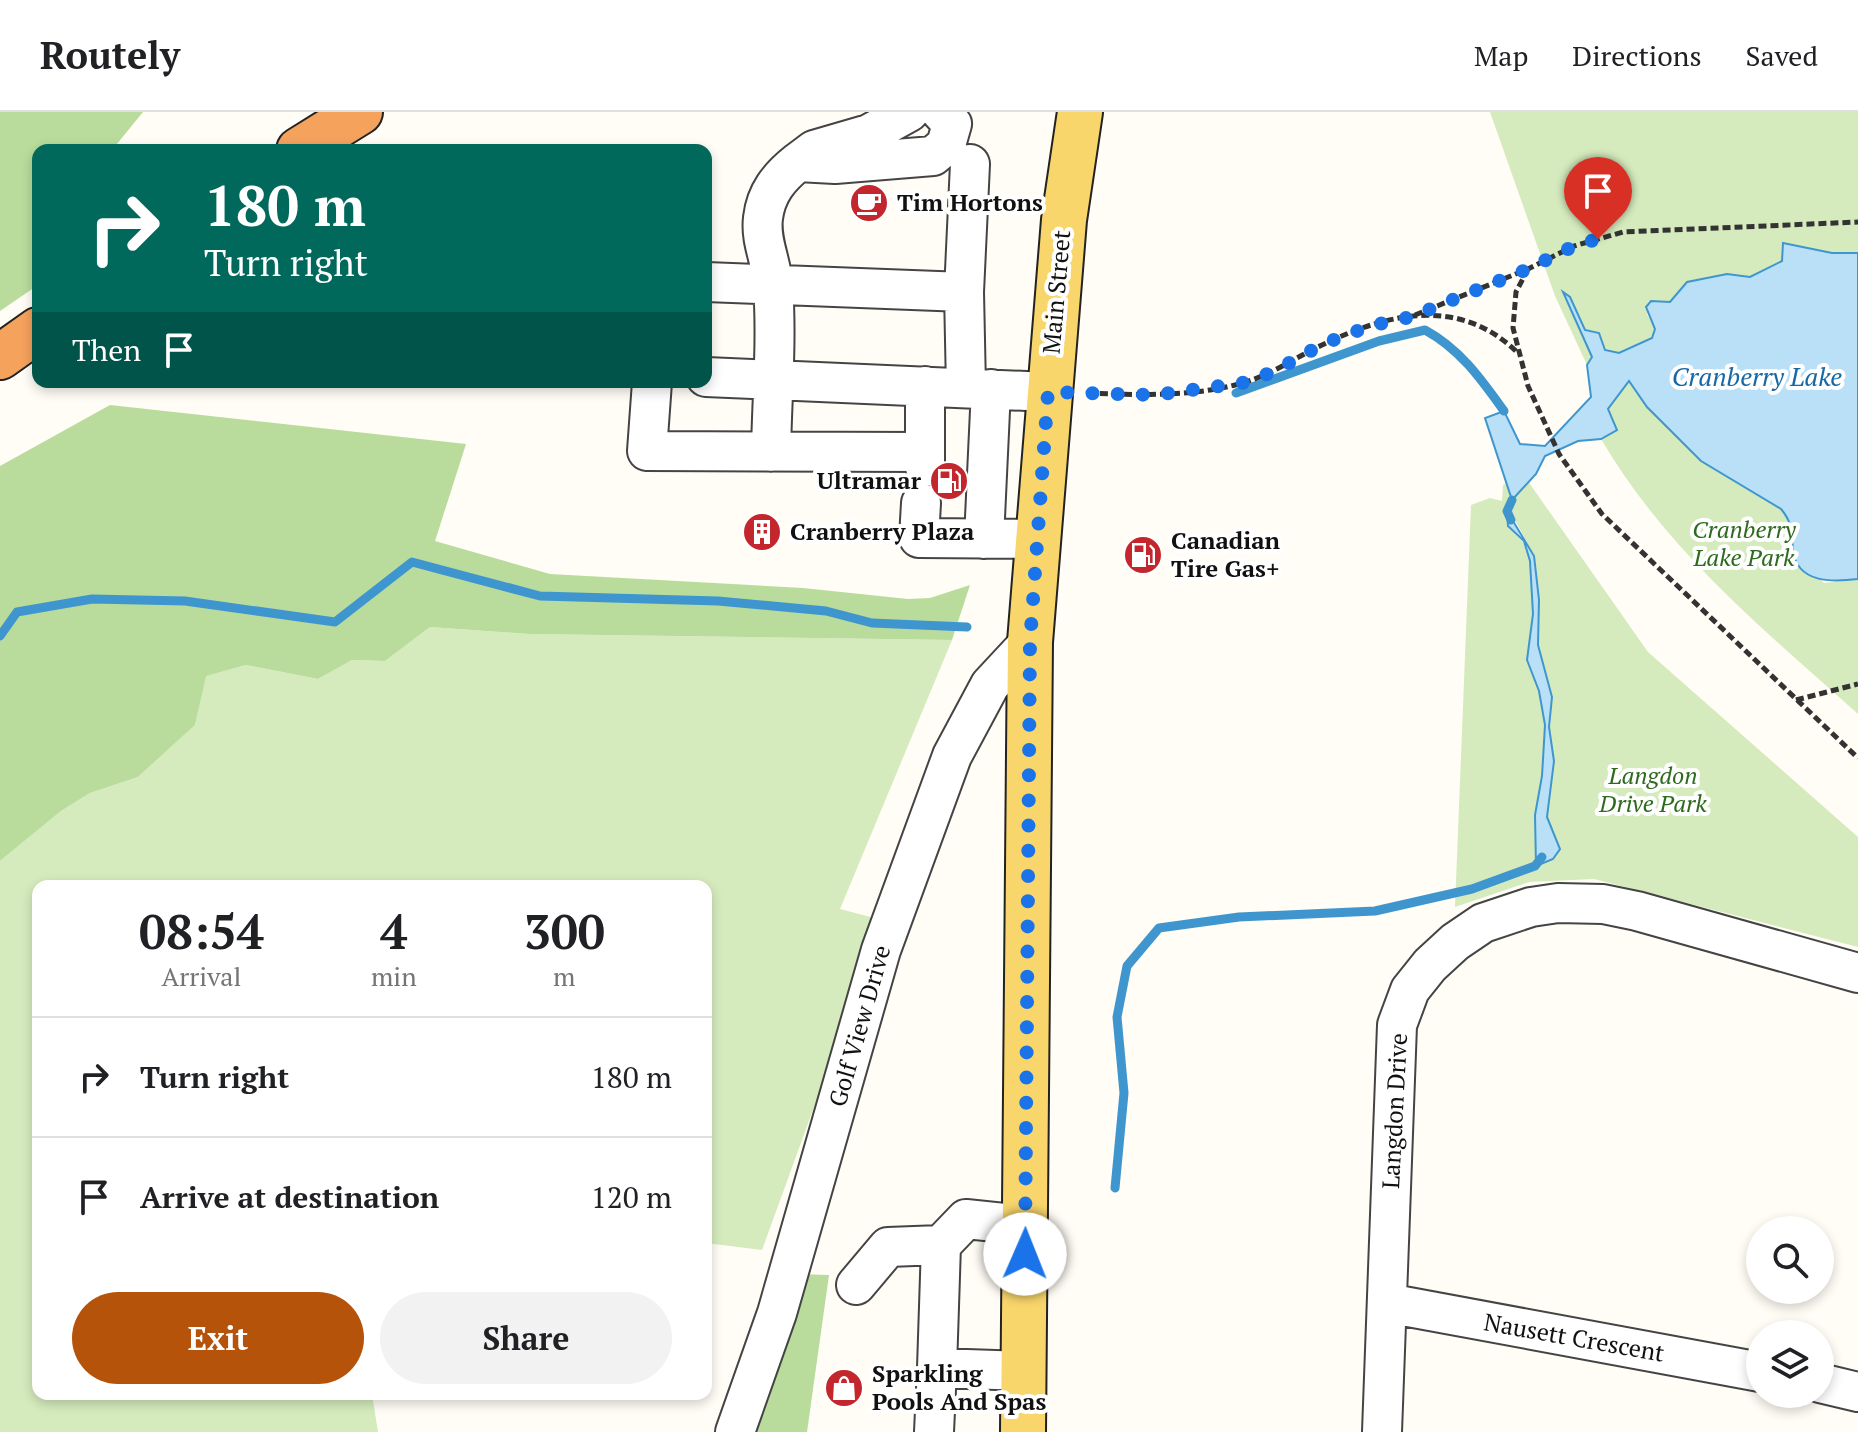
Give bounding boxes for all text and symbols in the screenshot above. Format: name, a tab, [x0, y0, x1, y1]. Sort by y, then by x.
text: Routely	[40, 30, 180, 80]
text: Map	[1474, 37, 1528, 74]
text: Directions	[1572, 37, 1702, 74]
text: Saved	[1746, 37, 1818, 74]
pin	[1564, 157, 1632, 239]
text: 180 m	[204, 168, 366, 242]
icon: arrive	[1576, 169, 1620, 213]
icon: right	[72, 176, 176, 280]
cafe icon: Tim Hortons	[848, 182, 890, 224]
place label: Tim Hortons	[897, 186, 1043, 218]
street label: Main Street	[1035, 229, 1077, 355]
text: Turn right	[204, 239, 368, 286]
icon: arrive	[157, 328, 201, 372]
text: Then	[72, 330, 141, 370]
water label: Cranberry Lake	[1672, 359, 1842, 393]
fuel station icon: Ultramar	[928, 460, 970, 502]
place label: Ultramar	[817, 464, 922, 496]
building icon: Cranberry Plaza	[741, 511, 783, 553]
park label: Cranberry Lake Park	[1692, 513, 1797, 573]
place label: Cranberry Plaza	[790, 515, 975, 547]
place label: Canadian Tire Gas+	[1171, 524, 1281, 584]
fuel station icon: Canadian Tire Gas+	[1122, 534, 1164, 576]
park label: Langdon Drive Park	[1598, 759, 1707, 819]
text: 08:54	[139, 899, 264, 963]
text: 4	[380, 899, 407, 963]
text: 300	[524, 899, 605, 963]
street label: Golf View Drive	[821, 941, 897, 1110]
text: Arrival	[162, 959, 241, 993]
text: min	[371, 959, 417, 993]
text: m	[553, 959, 576, 993]
street label: Langdon Drive	[1374, 1032, 1414, 1190]
icon: right	[72, 1055, 116, 1099]
text: Turn right	[140, 1057, 289, 1097]
text: 180 m	[591, 1057, 672, 1097]
icon: arrive	[72, 1175, 116, 1219]
text: Arrive at destination	[140, 1177, 439, 1217]
text: 120 m	[591, 1177, 672, 1217]
position arrow	[983, 1212, 1067, 1296]
map controls	[1746, 1216, 1834, 1408]
button: search	[1746, 1216, 1834, 1304]
button: Exit	[72, 1292, 364, 1384]
button: Share	[380, 1292, 672, 1384]
street label: Nausett Crescent	[1481, 1305, 1667, 1369]
button: layers	[1746, 1320, 1834, 1408]
place label: Sparkling Pools And Spas	[872, 1357, 1046, 1417]
shop icon: Sparkling Pools And Spas	[823, 1367, 865, 1409]

